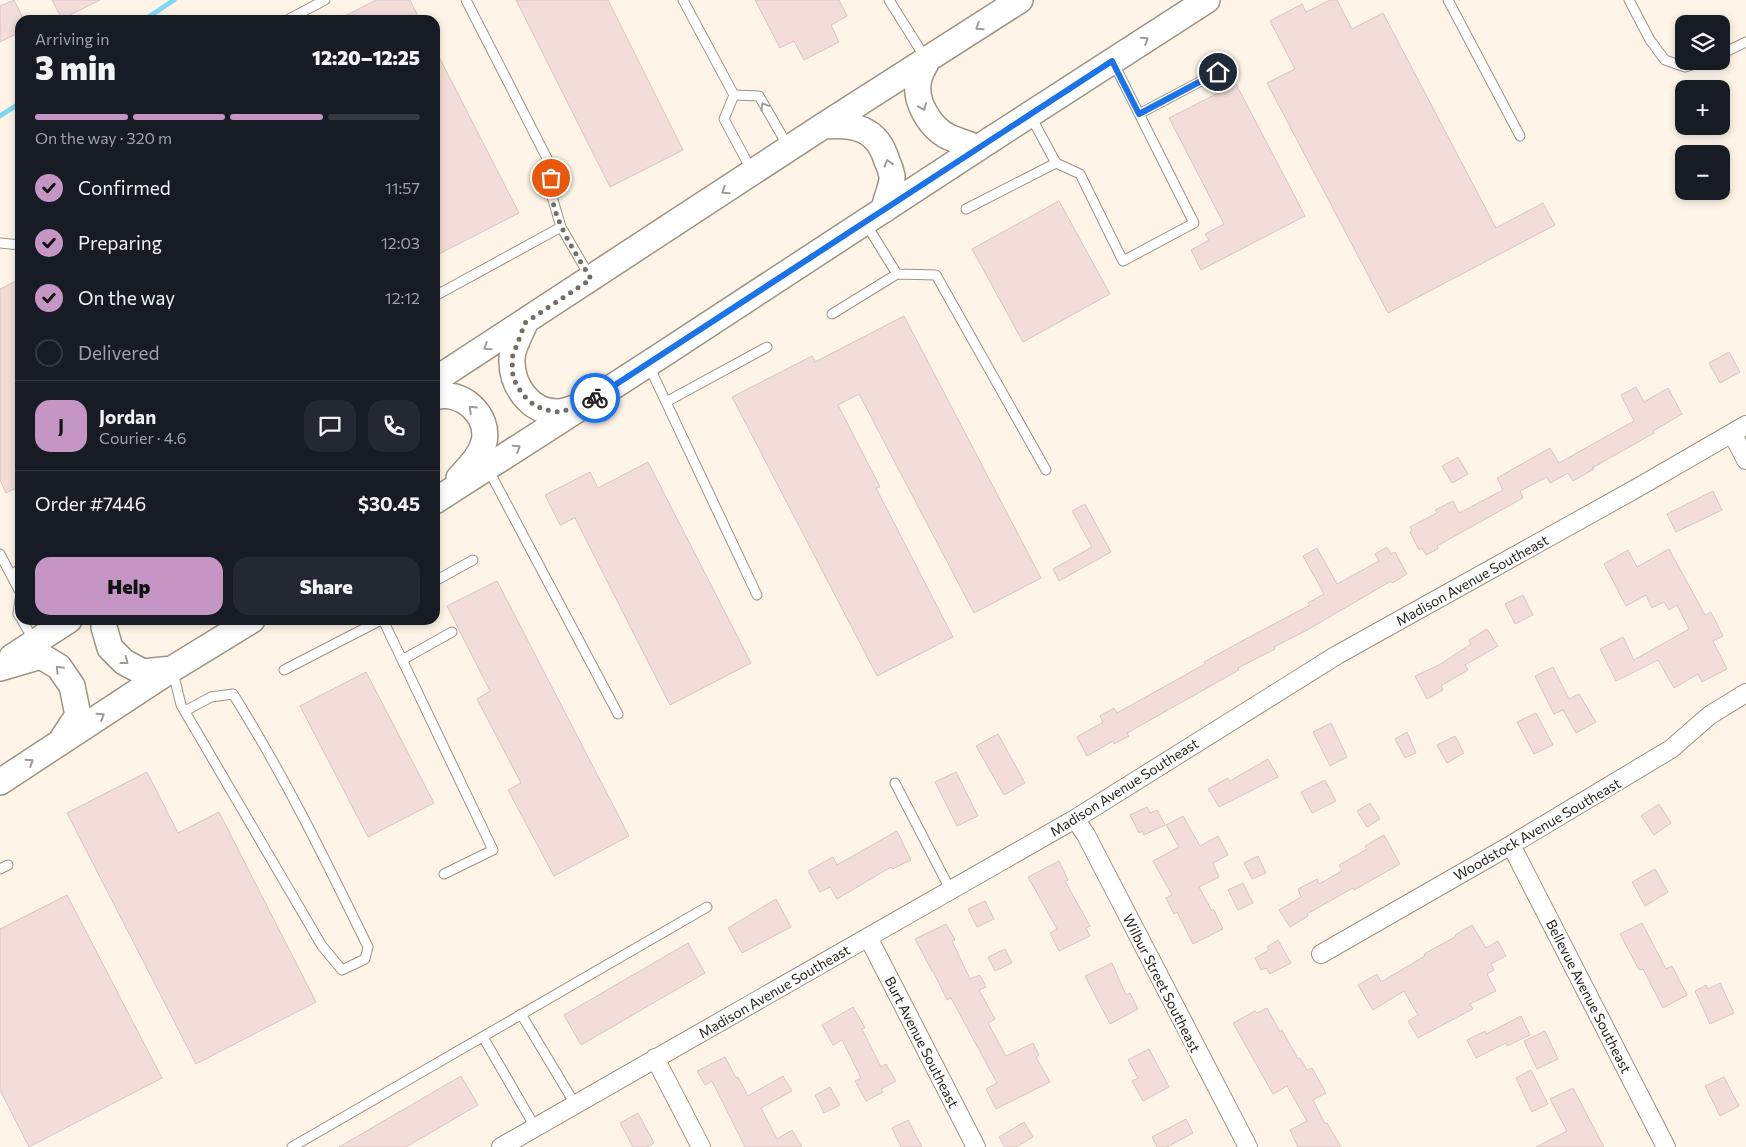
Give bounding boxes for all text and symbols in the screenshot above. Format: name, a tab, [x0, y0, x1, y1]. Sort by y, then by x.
map controls	[1675, 15, 1730, 200]
button: layers	[1675, 15, 1730, 70]
one-way arrow	[975, 20, 984, 30]
text: Arriving in	[35, 29, 109, 48]
one-way arrow	[1139, 37, 1148, 47]
text: 12:20–12:25	[312, 46, 420, 69]
text: 3 min	[35, 47, 116, 87]
pin	[1197, 51, 1239, 93]
icon: home	[1204, 58, 1232, 86]
button: +	[1675, 80, 1730, 135]
one-way arrow	[761, 102, 771, 111]
one-way arrow	[917, 102, 927, 111]
text: On the way · 320 m	[35, 128, 172, 147]
button: −	[1675, 145, 1730, 200]
pin	[530, 157, 572, 199]
one-way arrow	[883, 159, 893, 167]
icon: bag	[537, 164, 565, 192]
icon: check	[35, 174, 63, 202]
text: Confirmed	[78, 176, 171, 199]
text: 11:57	[385, 178, 420, 197]
one-way arrow	[721, 184, 730, 194]
icon: check	[35, 229, 63, 257]
text: Preparing	[78, 231, 162, 254]
text: 12:03	[381, 233, 420, 252]
icon: check	[35, 284, 63, 312]
text: On the way	[78, 286, 175, 309]
text: 12:12	[385, 288, 420, 307]
text: Delivered	[78, 341, 159, 364]
one-way arrow	[483, 341, 492, 350]
courier	[570, 373, 620, 423]
icon: bike	[581, 384, 609, 412]
button: chat	[304, 400, 356, 452]
button: phone	[368, 400, 420, 452]
text: Jordan	[99, 405, 156, 428]
one-way arrow	[469, 406, 478, 415]
text: J	[58, 414, 64, 437]
text: Courier · 4.6	[99, 428, 186, 447]
one-way arrow	[511, 445, 520, 455]
text: Order #7446	[35, 492, 146, 515]
text: $30.45	[358, 492, 420, 515]
street label: Madison Avenue Southeast	[1393, 531, 1552, 629]
button: Help	[35, 557, 223, 615]
button: Share	[233, 557, 420, 615]
one-way arrow	[119, 655, 129, 664]
one-way arrow	[56, 666, 65, 675]
one-way arrow	[95, 713, 104, 722]
street label: Madison Avenue Southeast	[1047, 734, 1202, 840]
one-way arrow	[25, 759, 34, 769]
street label: Woodstock Avenue Southeast	[1451, 774, 1624, 884]
street label: Wilbur Street Southeast	[1120, 911, 1204, 1055]
street label: Bellevue Avenue Southeast	[1543, 916, 1635, 1076]
street label: Madison Avenue Southeast	[695, 941, 853, 1041]
street label: Burt Avenue Southeast	[881, 973, 963, 1111]

